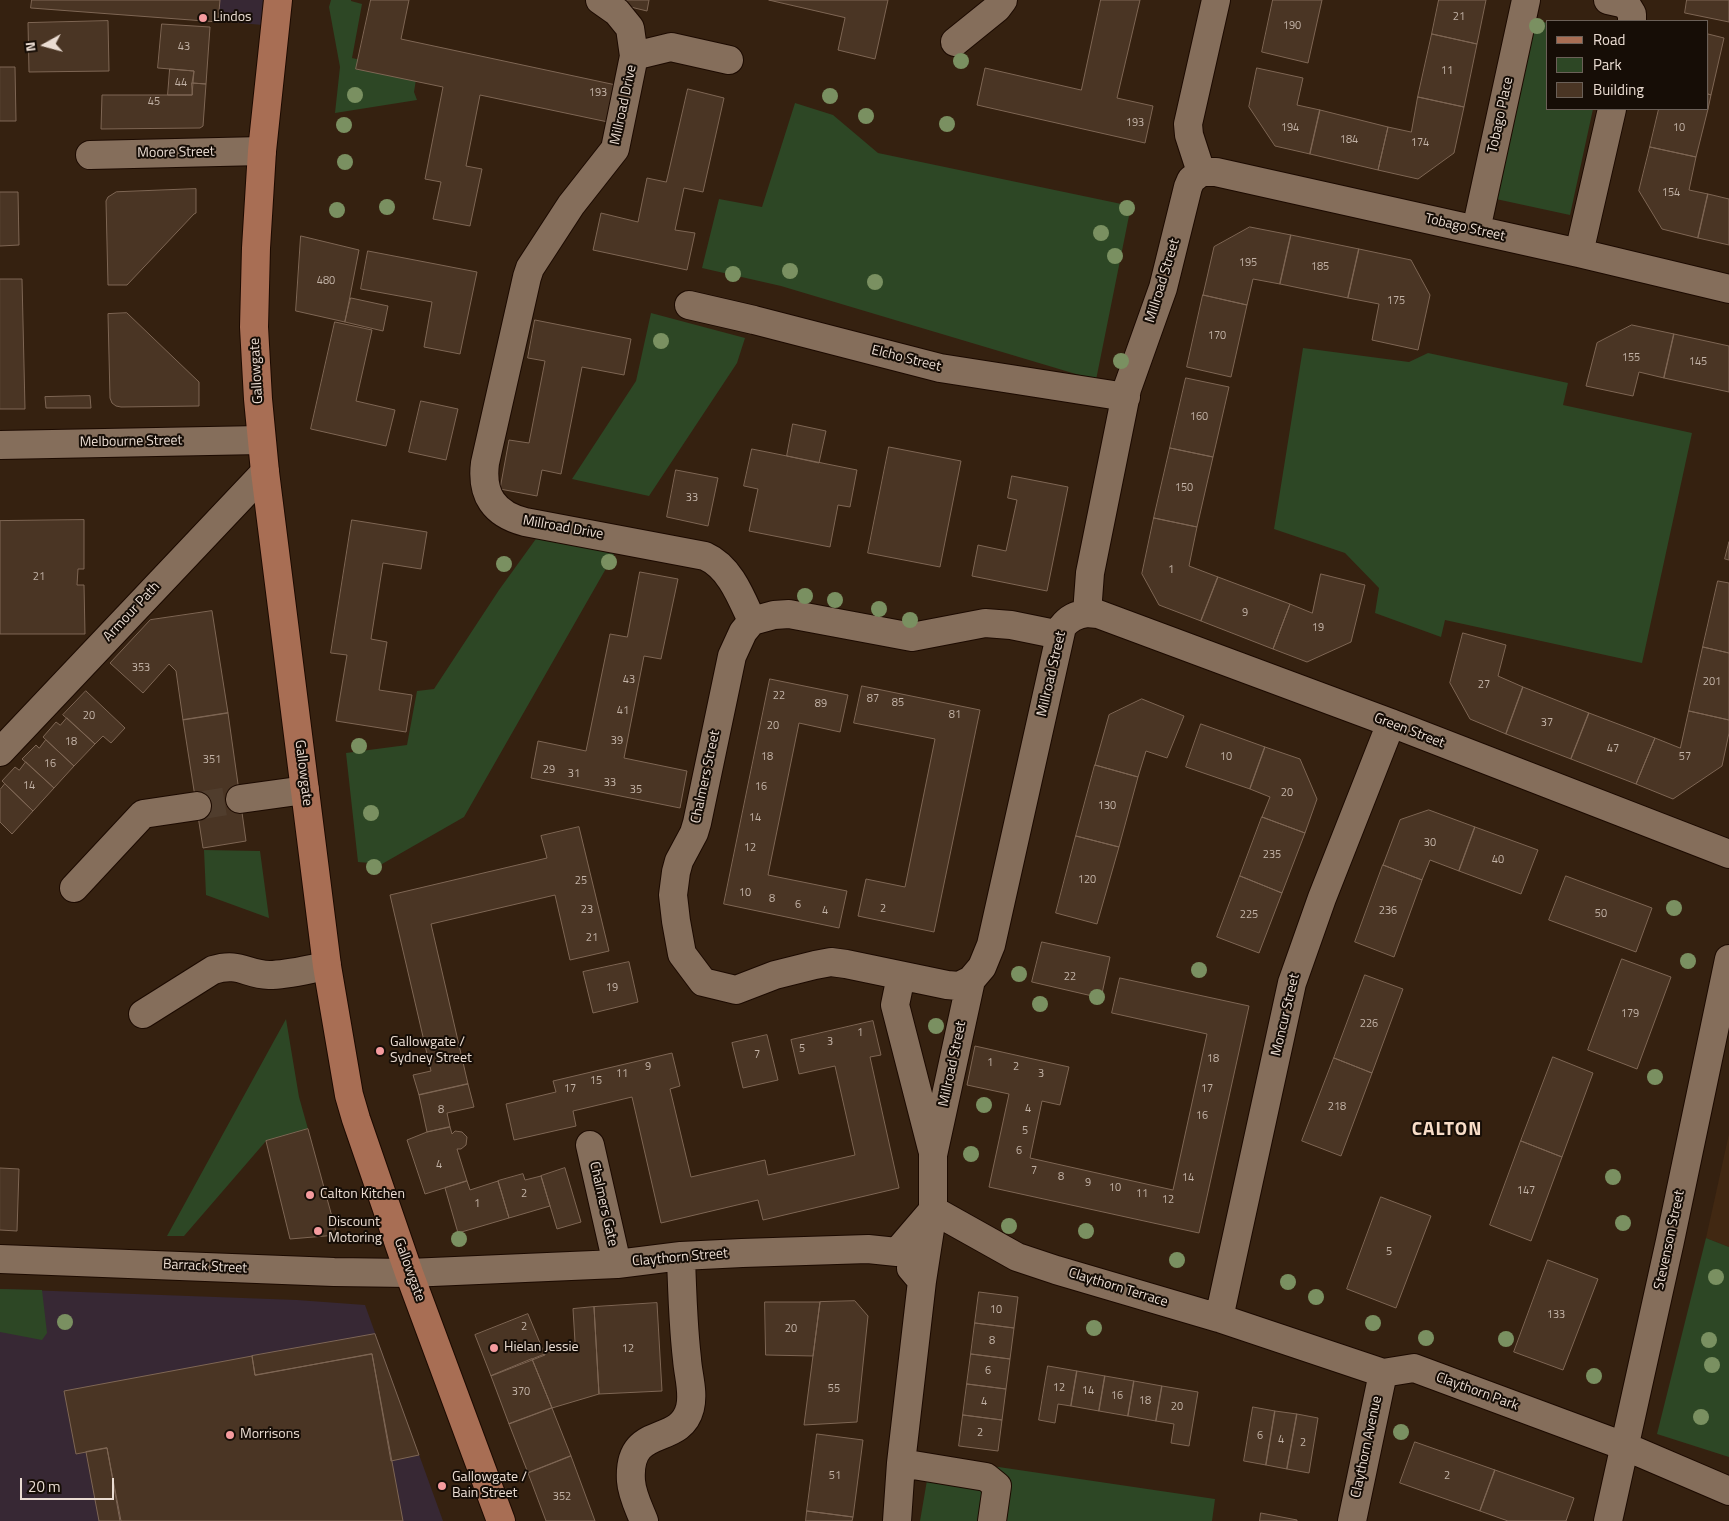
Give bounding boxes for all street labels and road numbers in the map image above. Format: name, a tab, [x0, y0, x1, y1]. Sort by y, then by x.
street label: Millroad Drive	[607, 63, 641, 147]
street label: Tobago Place	[1485, 76, 1517, 154]
street label: Moore Street	[137, 144, 215, 162]
street label: Tobago Street	[1423, 211, 1507, 245]
street label: Millroad Street	[1142, 237, 1184, 325]
street label: Gallowgate	[247, 338, 267, 404]
street label: Elcho Street	[869, 342, 943, 376]
street label: Melbourne Street	[79, 433, 183, 451]
street label: Millroad Drive	[521, 513, 605, 543]
street label: Armour Path	[100, 579, 164, 645]
street label: Millroad Street	[1034, 630, 1070, 718]
street label: Green Street	[1371, 710, 1447, 752]
street label: Chalmers Street	[688, 729, 724, 825]
street label: Gallowgate	[291, 739, 315, 807]
street label: Moncur Street	[1268, 972, 1304, 1058]
street label: Millroad Street	[936, 1020, 970, 1108]
street label: Chalmers Gate	[585, 1160, 621, 1248]
street label: Stevenson Street	[1651, 1189, 1689, 1291]
street label: Gallowgate	[390, 1236, 428, 1304]
street label: Claythorn Street	[631, 1245, 729, 1271]
street label: Barrack Street	[162, 1256, 248, 1278]
street label: Claythorn Terrace	[1066, 1265, 1170, 1311]
street label: Claythorn Park	[1433, 1369, 1521, 1415]
street label: Claythorn Avenue	[1348, 1395, 1386, 1499]

